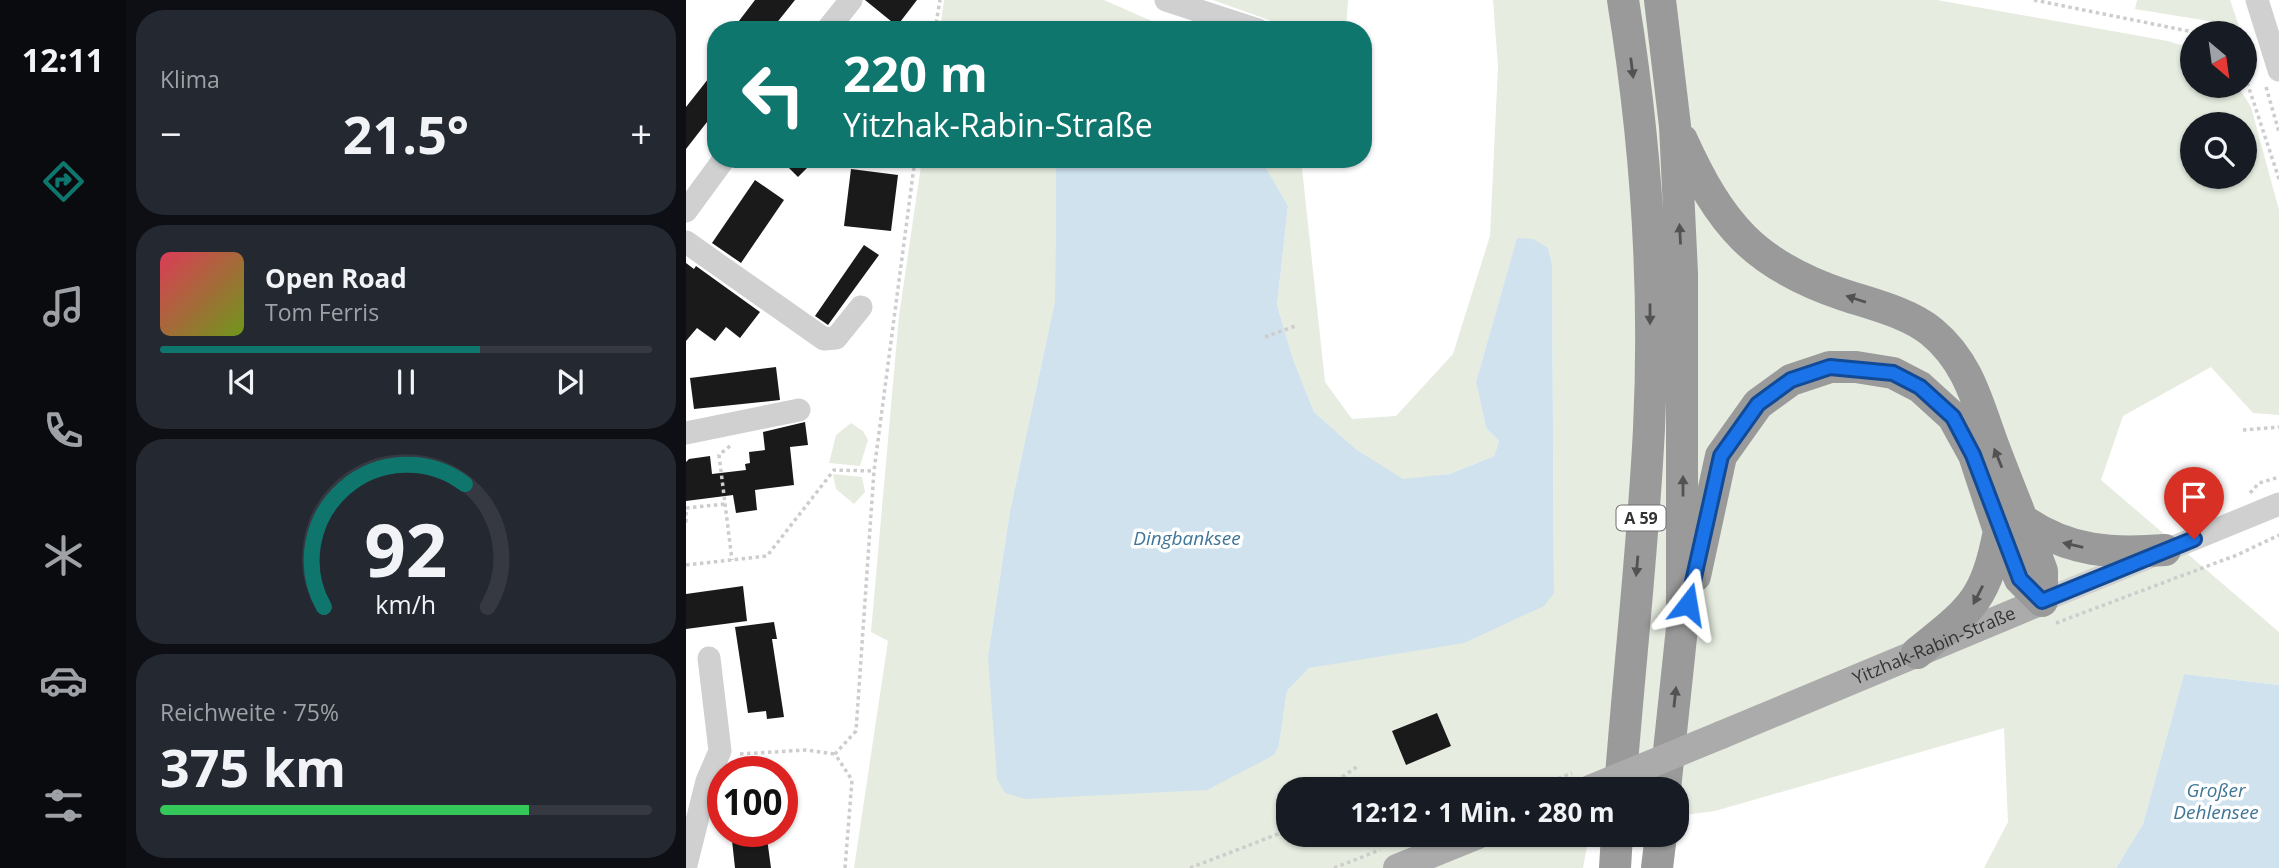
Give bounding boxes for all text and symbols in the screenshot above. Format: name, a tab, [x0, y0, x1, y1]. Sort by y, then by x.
north arrow	[2180, 21, 2258, 98]
map controls	[2180, 21, 2257, 189]
text: 12:11	[22, 38, 104, 81]
text: 220 m	[843, 40, 988, 106]
icon: left	[728, 49, 819, 140]
one-way arrow	[1627, 57, 1638, 79]
text: Klima	[160, 63, 220, 95]
text: 21.5°	[343, 98, 469, 169]
text: Yitzhak-Rabin-Straße	[843, 103, 1153, 146]
text: −	[160, 107, 182, 159]
text: +	[630, 107, 652, 159]
button: search	[2180, 112, 2257, 189]
icon: directions	[39, 157, 88, 206]
one-way arrow	[1675, 223, 1686, 245]
text: Open Road	[265, 260, 407, 296]
icon: music	[39, 282, 88, 331]
one-way arrow	[1845, 293, 1866, 304]
text: Tom Ferris	[265, 296, 379, 328]
one-way arrow	[1644, 303, 1656, 325]
icon: previous	[223, 363, 261, 401]
icon: pause	[387, 363, 425, 401]
icon: next	[551, 363, 589, 401]
icon: phone	[39, 406, 88, 455]
one-way arrow	[1993, 447, 2004, 468]
pin	[2164, 467, 2224, 539]
one-way arrow	[1677, 475, 1689, 497]
icon: arrive	[2175, 478, 2213, 516]
text: 92	[364, 500, 448, 599]
road number: A 59	[1616, 505, 1665, 530]
water label: Dingbanksee	[1133, 525, 1241, 551]
icon: climate	[39, 531, 88, 580]
one-way arrow	[2062, 539, 2084, 550]
one-way arrow	[1631, 555, 1642, 577]
position arrow	[1651, 567, 1725, 641]
one-way arrow	[1973, 585, 1984, 605]
text: km/h	[376, 587, 436, 621]
street label: Yitzhak-Rabin-Straße	[1849, 600, 2019, 690]
icon: car	[39, 656, 88, 705]
one-way arrow	[1670, 686, 1681, 708]
text: Reichweite · 75%	[160, 696, 339, 728]
text: 375 km	[160, 731, 346, 802]
speed limit sign: 100	[707, 756, 798, 847]
water label: Großer Dehlensee	[2173, 777, 2259, 825]
icon: filters	[39, 781, 88, 830]
text: 12:12 · 1 Min. · 280 m	[1350, 794, 1615, 830]

